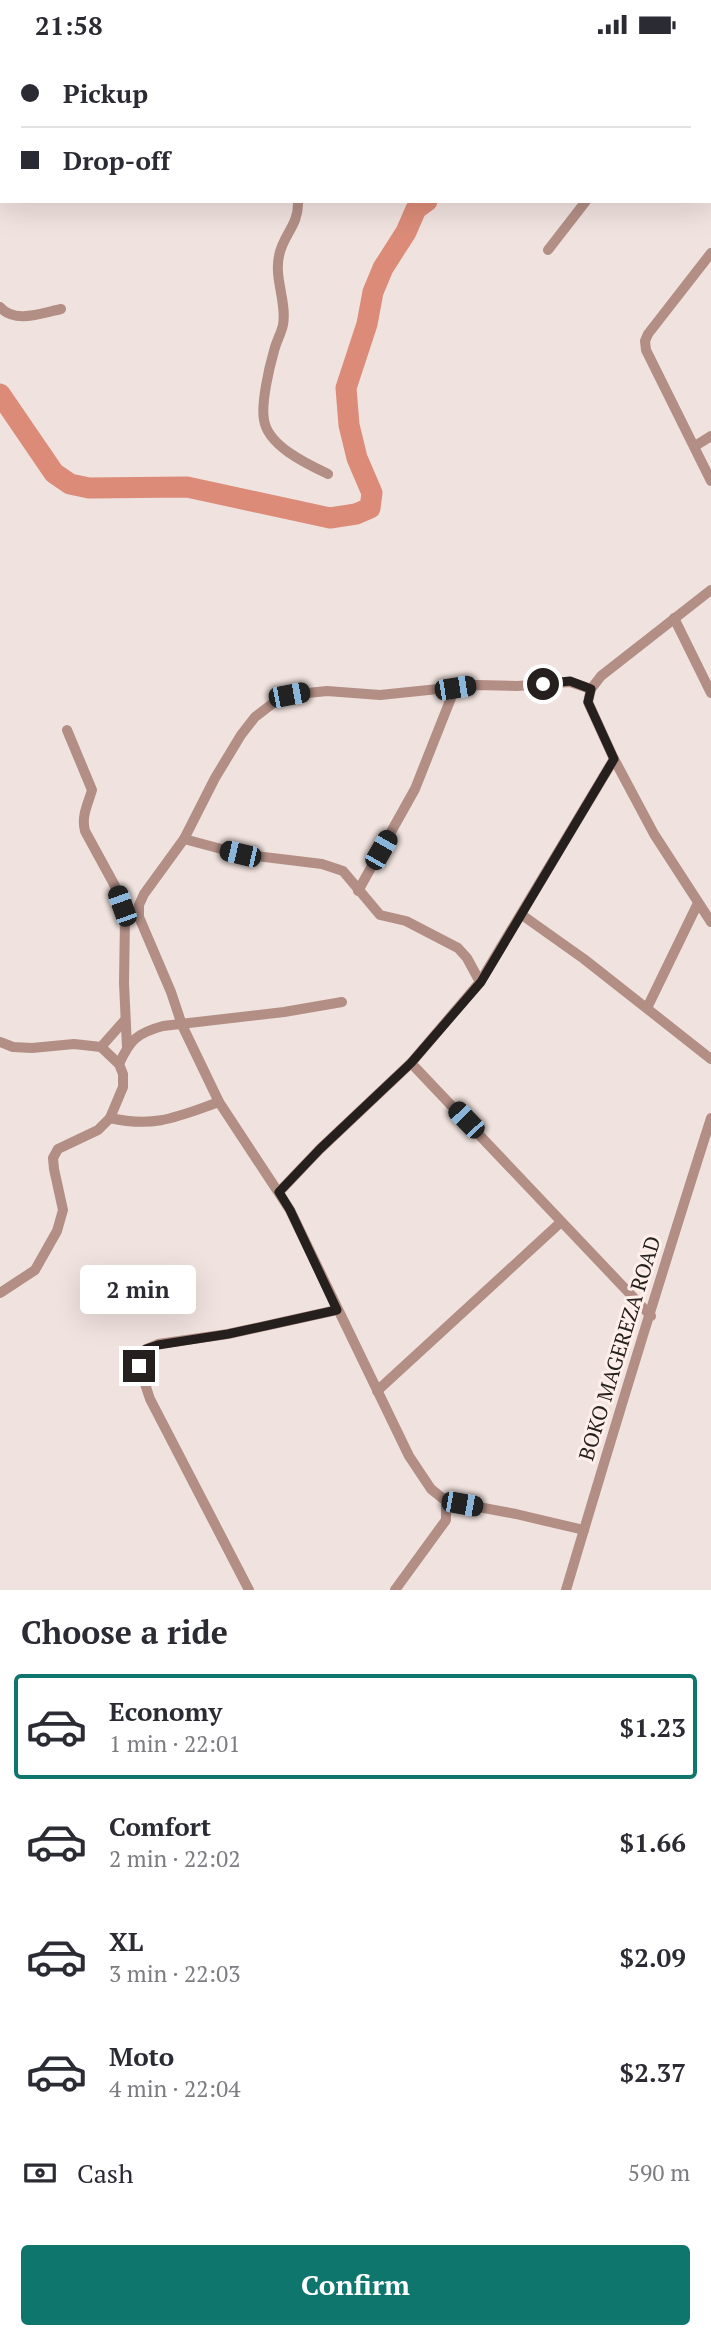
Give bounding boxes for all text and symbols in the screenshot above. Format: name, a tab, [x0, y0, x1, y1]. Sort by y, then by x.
text: 21:58	[35, 8, 103, 42]
text: Pickup	[63, 76, 148, 110]
text: Drop-off	[63, 143, 170, 177]
route start	[527, 668, 559, 700]
car	[433, 674, 478, 702]
car	[267, 681, 312, 709]
car	[362, 827, 401, 873]
car	[218, 839, 263, 869]
car	[105, 883, 140, 929]
car	[444, 1098, 489, 1142]
street label: BOKO MAGEREZA ROAD	[571, 1232, 667, 1464]
callout: 2 min	[81, 1265, 197, 1313]
text: 2 min	[107, 1274, 169, 1305]
route end	[123, 1350, 155, 1382]
car	[440, 1490, 485, 1518]
text: Choose a ride	[21, 1611, 228, 1653]
text: Economy	[109, 1694, 222, 1728]
icon: car	[25, 1695, 88, 1758]
text: $1.23	[620, 1710, 686, 1744]
text: 1 min · 22:01	[109, 1728, 241, 1759]
text: Comfort	[109, 1809, 211, 1843]
icon: car	[25, 1810, 88, 1873]
text: $1.66	[620, 1825, 686, 1859]
text: 2 min · 22:02	[109, 1843, 241, 1874]
text: XL	[109, 1924, 143, 1958]
icon: car	[25, 1925, 88, 1988]
text: $2.09	[620, 1940, 686, 1974]
text: 3 min · 22:03	[109, 1958, 241, 1989]
text: Moto	[109, 2039, 174, 2073]
icon: car	[25, 2040, 88, 2103]
text: $2.37	[620, 2055, 686, 2089]
text: 4 min · 22:04	[109, 2073, 241, 2104]
icon: cash	[21, 2154, 59, 2192]
text: Cash	[77, 2156, 133, 2190]
text: 590 m	[628, 2157, 690, 2188]
button: Confirm	[21, 2245, 690, 2325]

